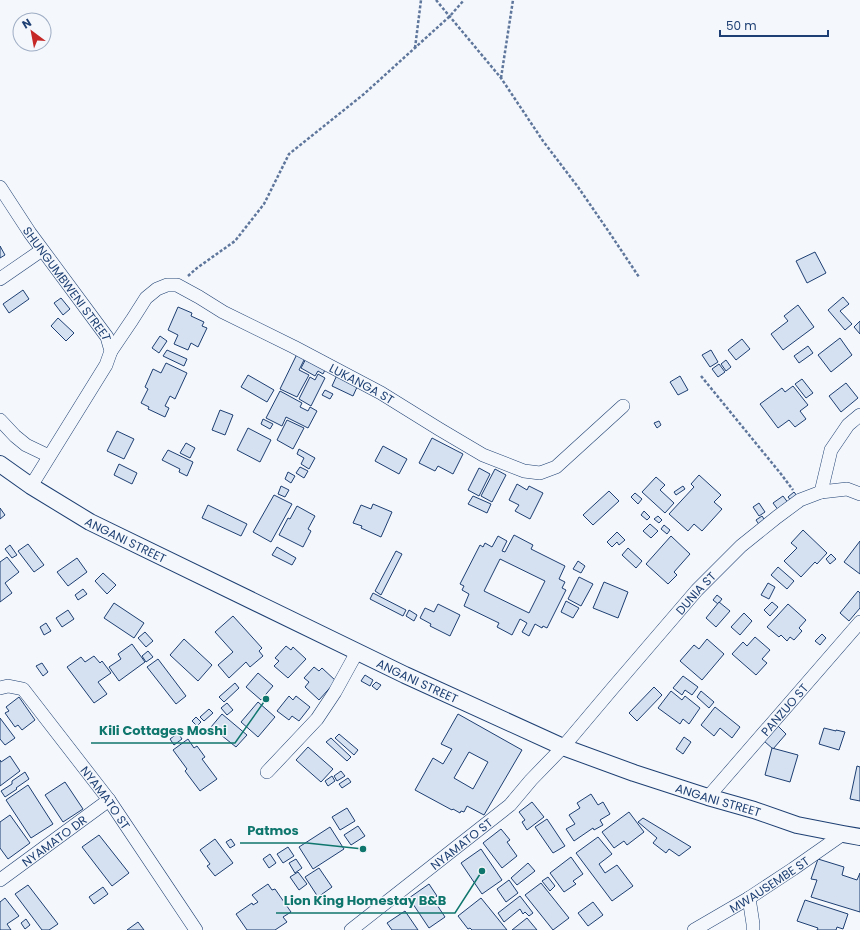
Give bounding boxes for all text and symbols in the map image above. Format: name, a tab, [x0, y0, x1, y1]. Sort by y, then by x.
north arrow	[12, 12, 52, 52]
scale bar	[720, 12, 828, 38]
text: N	[19, 15, 34, 32]
text: 50 m	[726, 17, 757, 34]
street label: SHUNGUMBWENI STREET	[19, 223, 116, 343]
street label: LUKANGA ST	[327, 359, 398, 408]
street label: ANGANI STREET	[82, 513, 170, 567]
street label: DUNIA ST	[671, 567, 720, 618]
street label: ANGANI STREET	[374, 654, 462, 707]
street label: PANZUO ST	[757, 679, 812, 739]
callout: Kili Cottages Moshi	[91, 718, 235, 743]
text: Kili Cottages Moshi	[99, 721, 227, 740]
street label: NYAMATO ST	[77, 762, 135, 833]
street label: ANGANI STREET	[674, 779, 764, 820]
street label: NYAMATO DR	[18, 811, 90, 870]
street label: NYAMATO ST	[426, 813, 496, 873]
callout: Patmos	[240, 818, 307, 843]
text: Patmos	[247, 821, 299, 840]
street label: MWAUSEMBE ST	[726, 852, 813, 916]
callout: Lion King Homestay B&B	[276, 888, 455, 913]
text: Lion King Homestay B&B	[284, 891, 447, 910]

